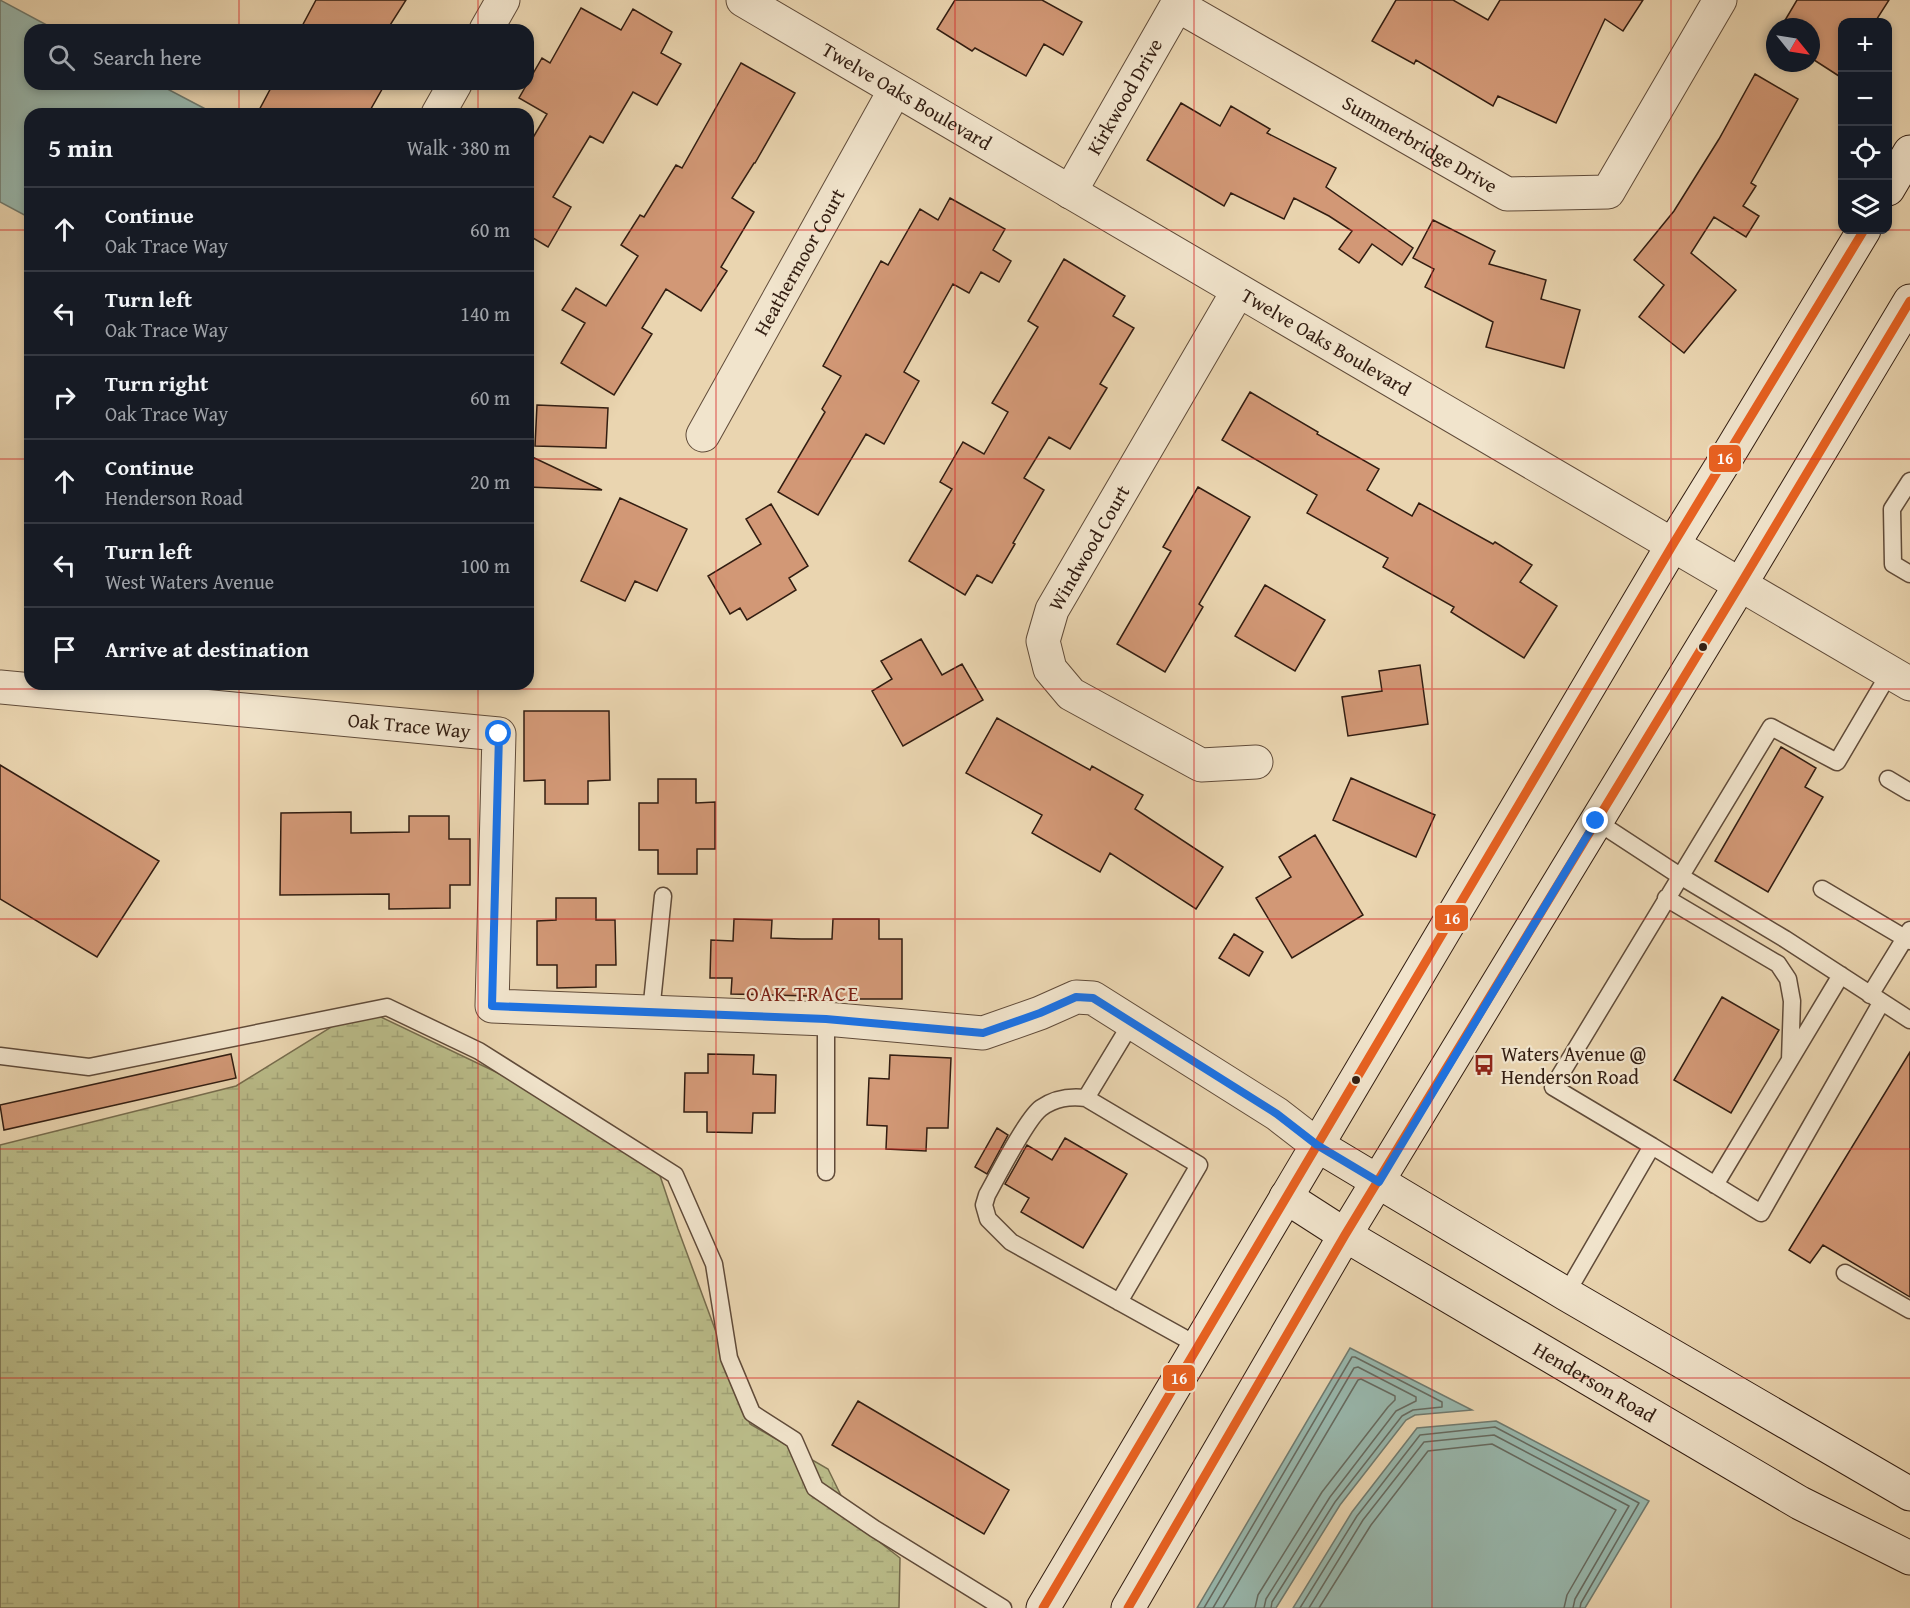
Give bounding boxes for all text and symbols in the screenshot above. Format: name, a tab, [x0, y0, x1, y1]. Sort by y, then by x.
north arrow	[1766, 18, 1820, 72]
map controls	[1838, 18, 1892, 234]
button: +	[1838, 18, 1892, 72]
search box	[24, 24, 534, 90]
street label: Kirkwood Drive	[1079, 33, 1169, 160]
street label: Twelve Oaks Boulevard	[817, 34, 998, 157]
icon: search	[45, 41, 78, 74]
text: Search here	[93, 41, 202, 73]
button: −	[1838, 72, 1892, 126]
street label: Summerbridge Drive	[1337, 88, 1503, 200]
button: locate	[1838, 126, 1892, 180]
text: 5 min	[48, 128, 113, 167]
text: Walk · 380 m	[407, 133, 510, 162]
button: layers	[1838, 180, 1892, 234]
street label: Heathermoor Court	[746, 183, 852, 341]
text: Continue	[105, 199, 194, 231]
icon: ahead	[48, 213, 81, 246]
text: 60 m	[470, 215, 510, 244]
text: Oak Trace Way	[105, 231, 228, 260]
street label: Twelve Oaks Boulevard	[1236, 280, 1417, 403]
text: Turn left	[105, 283, 192, 315]
icon: left	[48, 297, 81, 330]
text: 140 m	[460, 299, 510, 328]
text: Oak Trace Way	[105, 315, 228, 344]
text: Turn right	[105, 367, 208, 399]
icon: right	[48, 381, 81, 414]
text: 60 m	[470, 383, 510, 412]
text: Oak Trace Way	[105, 399, 228, 428]
line badge: 16	[1708, 444, 1742, 473]
text: 16	[1717, 446, 1733, 470]
text: Continue	[105, 451, 194, 483]
icon: ahead	[48, 465, 81, 498]
text: 20 m	[470, 467, 510, 496]
street label: Windwood Court	[1041, 479, 1136, 616]
text: Henderson Road	[105, 483, 243, 512]
text: Turn left	[105, 535, 192, 567]
icon: left	[48, 549, 81, 582]
text: 100 m	[460, 551, 510, 580]
text: West Waters Avenue	[105, 567, 274, 596]
icon: arrive	[48, 633, 81, 666]
text: Arrive at destination	[105, 633, 309, 665]
unlabelled marker	[1697, 641, 1709, 653]
street label: Oak Trace Way	[347, 705, 472, 745]
route start	[485, 720, 511, 746]
route end	[1582, 807, 1608, 833]
line badge: 16	[1434, 904, 1469, 932]
text: 16	[1444, 906, 1460, 930]
district label: OAK TRACE	[746, 978, 860, 1009]
place label: Waters Avenue @ Henderson Road	[1501, 1039, 1646, 1091]
bus stop icon: Waters Avenue @ Henderson Road	[1472, 1053, 1496, 1077]
unlabelled marker	[1350, 1074, 1362, 1086]
street label: Henderson Road	[1528, 1334, 1662, 1429]
line badge: 16	[1162, 1364, 1196, 1392]
text: 16	[1171, 1366, 1187, 1390]

